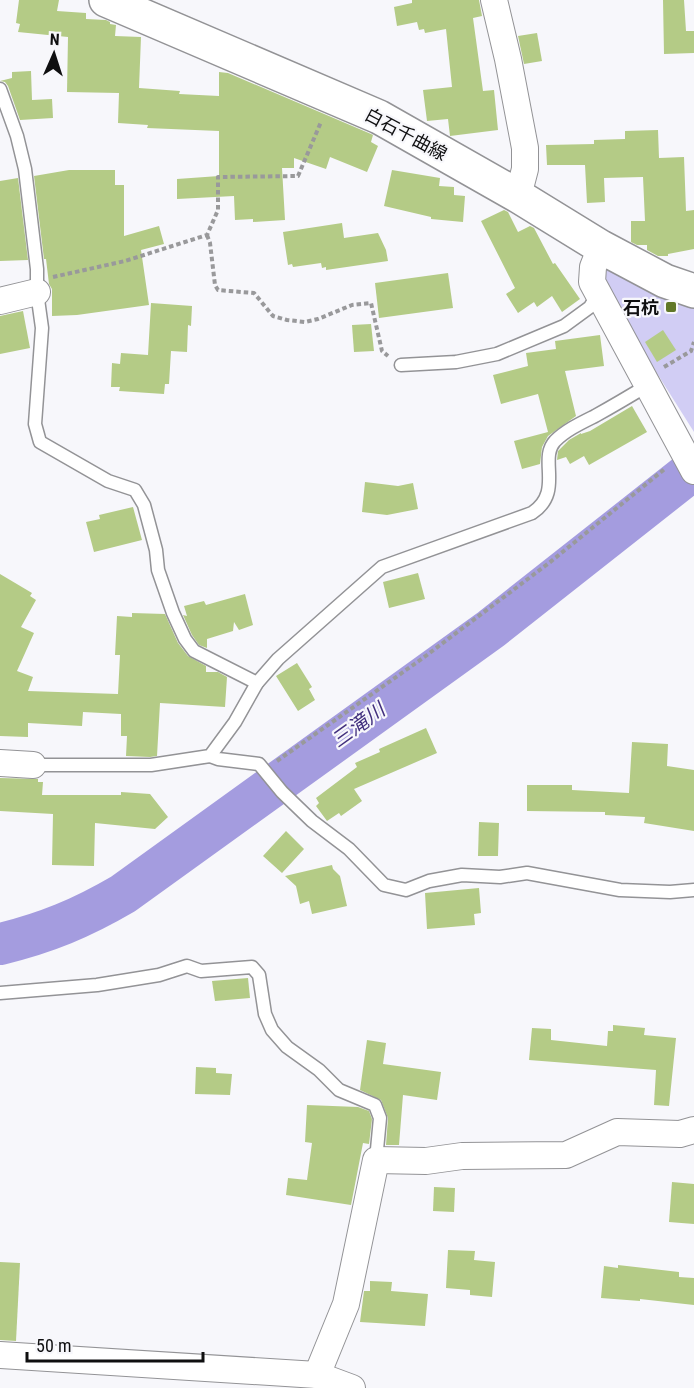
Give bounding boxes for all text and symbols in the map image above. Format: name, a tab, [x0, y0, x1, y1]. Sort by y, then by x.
north arrow	[24, 24, 84, 84]
text: N	[49, 30, 60, 49]
street label: 白石千曲線	[361, 104, 451, 164]
place label: 石杭	[623, 297, 659, 318]
marker: 石杭	[664, 300, 678, 314]
water label: 三滝川	[327, 696, 391, 752]
scale bar	[27, 1325, 202, 1363]
text: 50 m	[36, 1335, 71, 1356]

